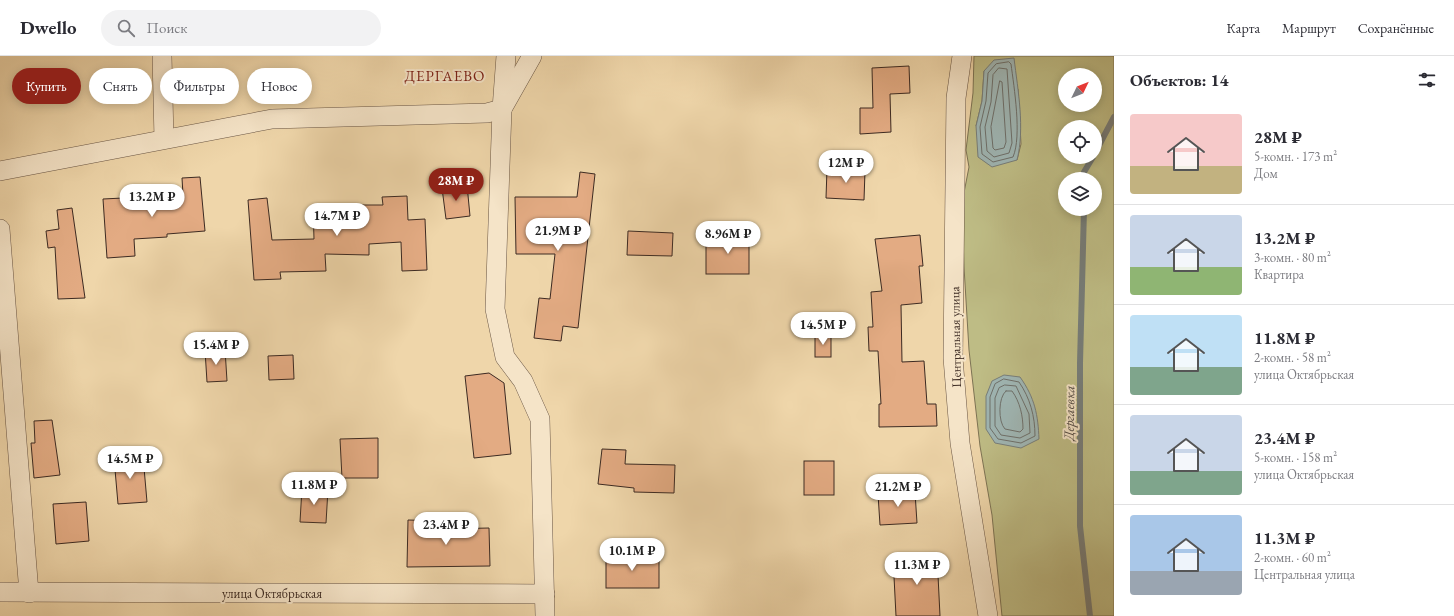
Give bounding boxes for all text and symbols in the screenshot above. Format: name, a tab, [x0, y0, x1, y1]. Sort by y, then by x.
search box	[101, 10, 381, 46]
text: Dwello	[20, 15, 77, 40]
icon: search	[115, 17, 137, 39]
text: Поиск	[147, 18, 187, 37]
text: Карта	[1227, 19, 1260, 37]
text: Маршрут	[1282, 19, 1336, 37]
text: Сохранённые	[1358, 19, 1434, 37]
district label: ДЕРГАЕВО	[405, 66, 485, 85]
chip: Купить	[12, 68, 81, 104]
chip: Снять	[89, 68, 152, 104]
chip: Фильтры	[160, 68, 239, 104]
chip: Новое	[247, 68, 312, 104]
north arrow	[1058, 68, 1102, 112]
map controls	[1058, 68, 1102, 216]
text: Объектов: 14	[1130, 69, 1229, 91]
icon: filters	[1416, 69, 1438, 91]
button: locate	[1058, 120, 1102, 164]
text: 28M ₽	[1254, 126, 1302, 148]
icon: home	[1162, 130, 1210, 178]
text: 5-комн. · 173 m²	[1254, 148, 1337, 165]
pin: 12M ₽	[818, 150, 874, 184]
text: 12M ₽	[828, 154, 864, 171]
text: Дом	[1254, 165, 1278, 182]
pin: 28M ₽	[428, 168, 484, 202]
text: 28M ₽	[438, 172, 474, 189]
button: layers	[1058, 172, 1102, 216]
pin: 13.2M ₽	[115, 184, 189, 218]
text: 13.2M ₽	[129, 188, 175, 205]
pin: 14.7M ₽	[300, 203, 374, 237]
text: 14.7M ₽	[314, 207, 360, 224]
pin: 21.9M ₽	[521, 218, 595, 252]
pin: 8.96M ₽	[691, 221, 765, 255]
text: 21.9M ₽	[535, 222, 581, 239]
text: 8.96M ₽	[705, 225, 751, 242]
text: 13.2M ₽	[1254, 227, 1315, 249]
icon: home	[1162, 231, 1210, 279]
text: 3-комн. · 80 m²	[1254, 249, 1331, 266]
text: Квартира	[1254, 266, 1304, 283]
street label: Центральная улица	[946, 286, 965, 388]
pin: 14.5M ₽	[786, 312, 860, 346]
text: 14.5M ₽	[800, 316, 846, 333]
text: 11.8M ₽	[1254, 327, 1315, 349]
icon: home	[1162, 331, 1210, 379]
pin: 15.4M ₽	[179, 332, 253, 366]
text: 15.4M ₽	[193, 336, 239, 353]
text: 2-комн. · 58 m²	[1254, 349, 1331, 366]
text: улица Октябрьская	[1254, 366, 1354, 383]
water label: Дергаевка	[1060, 385, 1078, 442]
text: 23.4M ₽	[1254, 427, 1315, 449]
icon: home	[1162, 431, 1210, 479]
pin: 14.5M ₽	[93, 446, 167, 480]
text: 5-комн. · 158 m²	[1254, 449, 1337, 466]
text: 14.5M ₽	[107, 450, 153, 467]
text: улица Октябрьская	[1254, 466, 1354, 483]
pin: 11.8M ₽	[277, 472, 351, 506]
pin: 21.2M ₽	[861, 474, 935, 508]
text: 11.8M ₽	[291, 476, 337, 493]
text: 21.2M ₽	[875, 478, 921, 495]
pin: 23.4M ₽	[409, 512, 483, 546]
text: 23.4M ₽	[423, 516, 469, 533]
text: 11.3M ₽	[1254, 527, 1315, 549]
icon: home	[1162, 531, 1210, 579]
pin: 10.1M ₽	[595, 538, 669, 572]
text: 10.1M ₽	[609, 542, 655, 559]
text: 2-комн. · 60 m²	[1254, 549, 1331, 566]
pin: 11.3M ₽	[880, 552, 954, 586]
text: 11.3M ₽	[894, 556, 940, 573]
text: Центральная улица	[1254, 566, 1355, 583]
street label: улица Октябрьская	[222, 585, 322, 602]

